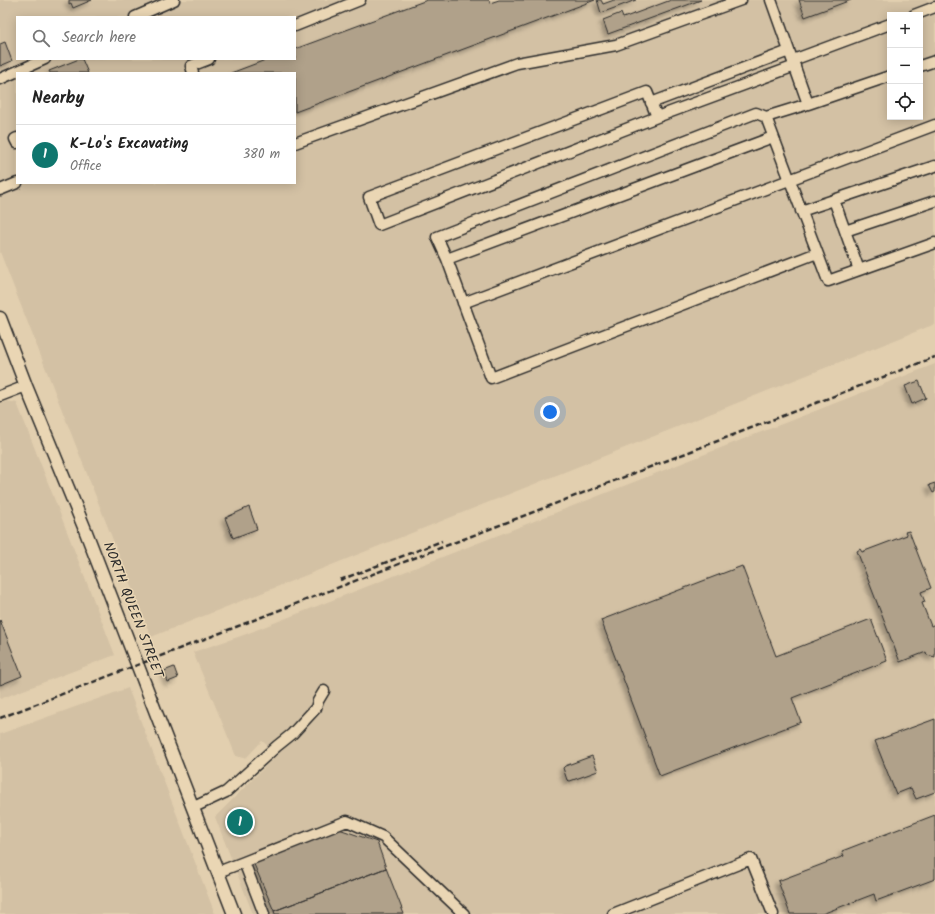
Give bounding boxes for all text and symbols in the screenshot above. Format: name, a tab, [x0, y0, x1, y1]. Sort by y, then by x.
map controls	[887, 12, 923, 120]
button: +	[887, 12, 923, 48]
search box	[16, 16, 296, 60]
text: Search here	[62, 26, 136, 50]
icon: search	[30, 27, 52, 49]
button: −	[887, 48, 923, 84]
button: locate	[887, 84, 923, 120]
text: Nearby	[32, 85, 84, 112]
text: K-Lo's Excavating	[70, 132, 189, 156]
text: 1	[43, 144, 47, 165]
text: 380 m	[243, 144, 280, 165]
text: Office	[70, 156, 101, 177]
your location	[540, 402, 560, 422]
street label: NORTH QUEEN STREET	[97, 539, 170, 683]
pin: 1	[227, 807, 253, 837]

